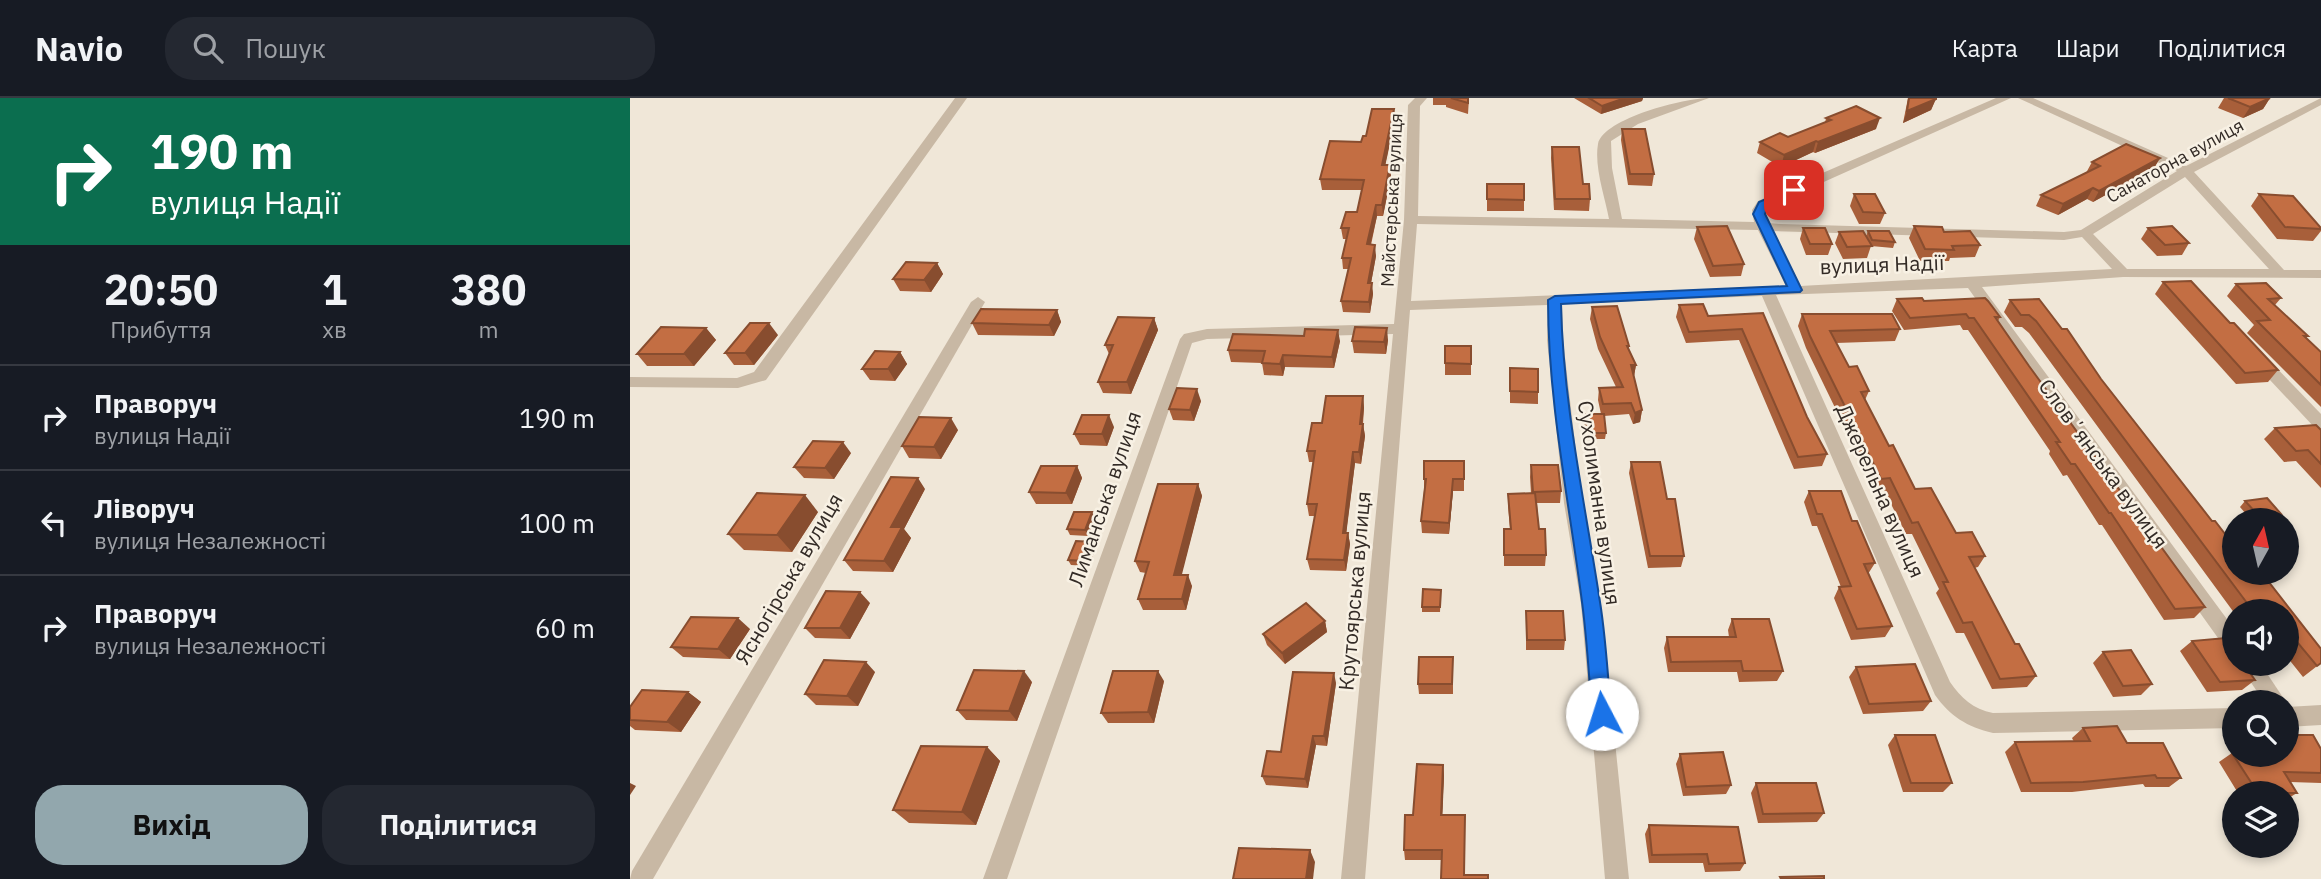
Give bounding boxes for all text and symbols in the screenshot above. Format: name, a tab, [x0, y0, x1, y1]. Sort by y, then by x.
search box	[165, 17, 655, 80]
text: Navio	[35, 27, 123, 70]
icon: search	[189, 29, 227, 67]
text: Пошук	[245, 31, 326, 65]
text: Карта	[1952, 32, 2018, 64]
text: Шари	[2056, 32, 2120, 64]
text: Поділитися	[2158, 32, 2286, 64]
street label: Майстерська вулиця	[1375, 112, 1408, 288]
street label: Санаторна вулиця	[2102, 113, 2248, 208]
text: 190 m	[150, 119, 294, 182]
icon: right	[35, 126, 126, 217]
pin	[1764, 160, 1824, 220]
icon: arrive	[1775, 171, 1813, 209]
text: вулиця Надії	[150, 181, 340, 223]
street label: вулиця Надії	[1819, 248, 1945, 280]
text: 20:50	[104, 262, 218, 317]
text: 1	[322, 262, 347, 317]
text: 380	[451, 262, 526, 317]
text: Прибуття	[110, 314, 212, 344]
text: хв	[322, 314, 347, 344]
text: m	[479, 314, 499, 344]
street label: Словʼянська вулиця	[2033, 373, 2175, 554]
text: Праворуч	[94, 386, 217, 420]
icon: right	[35, 399, 73, 437]
street label: Сухолиманна вулиця	[1572, 399, 1628, 607]
street label: Джерельна вулиця	[1830, 399, 1932, 582]
text: 190 m	[519, 401, 595, 435]
street label: Лиманська вулиця	[1061, 407, 1147, 590]
text: вулиця Надії	[94, 420, 231, 450]
street label: Ясногірська вулиця	[728, 488, 849, 669]
street label: Крутоярська вулиця	[1331, 490, 1377, 692]
text: Ліворуч	[94, 491, 195, 525]
icon: left	[35, 504, 73, 542]
text: 100 m	[519, 506, 595, 540]
north arrow	[2222, 508, 2300, 584]
map controls	[2222, 508, 2299, 858]
text: вулиця Незалежності	[94, 525, 326, 555]
text: Праворуч	[94, 596, 217, 630]
button: sound	[2222, 599, 2299, 676]
icon: right	[35, 609, 73, 647]
text: 60 m	[535, 611, 595, 645]
text: вулиця Незалежності	[94, 630, 326, 660]
position arrow	[1565, 677, 1639, 751]
button: search	[2222, 690, 2299, 767]
button: layers	[2222, 781, 2299, 858]
button: Вихід	[35, 785, 308, 865]
button: Поділитися	[322, 785, 595, 865]

